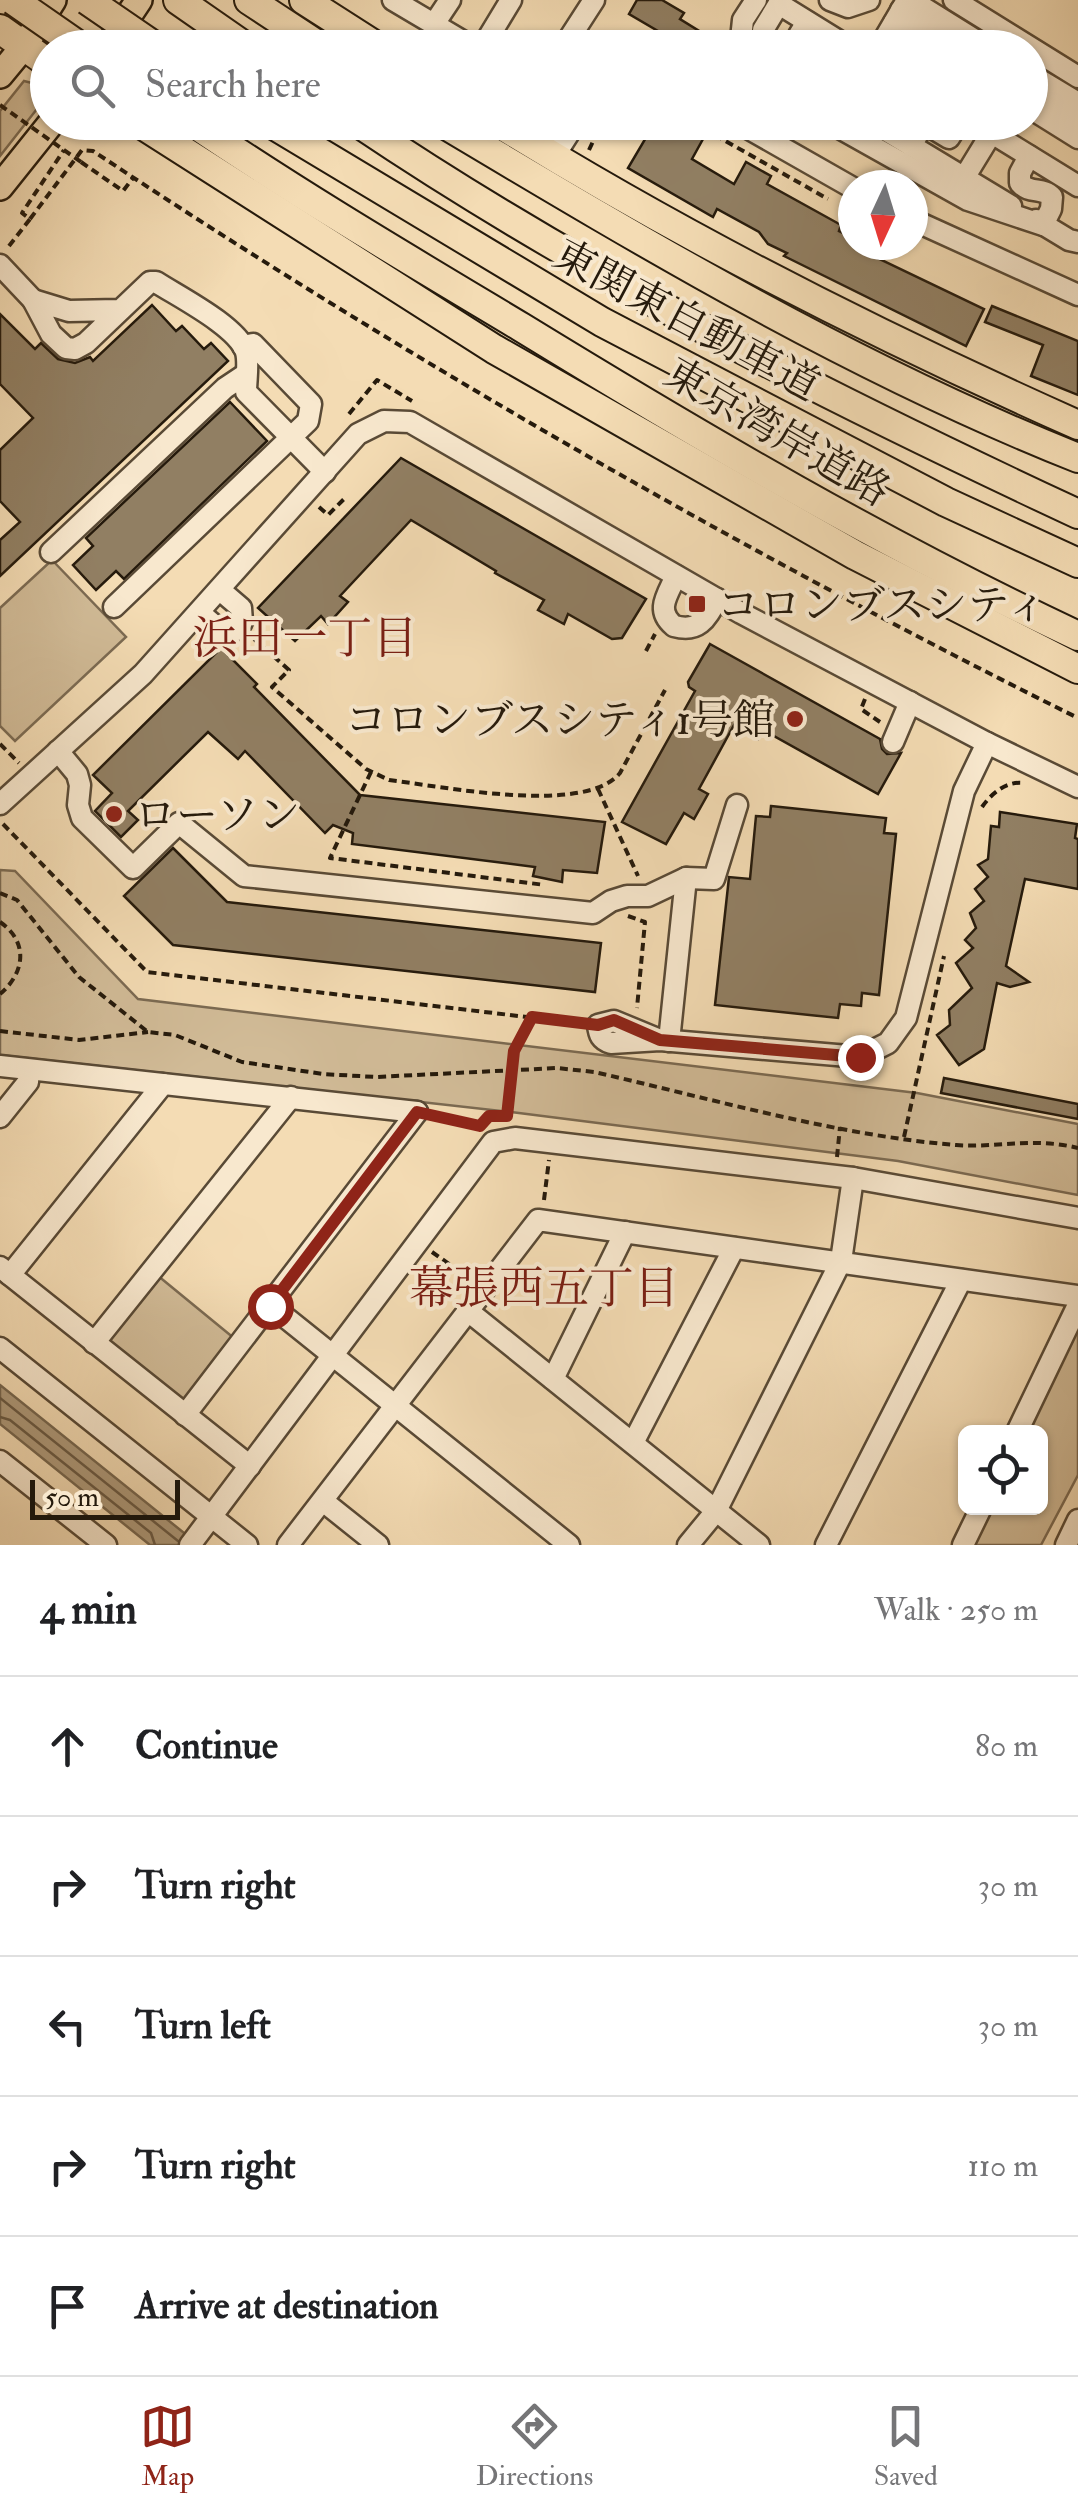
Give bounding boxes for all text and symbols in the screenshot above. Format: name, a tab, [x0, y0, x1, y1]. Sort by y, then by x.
search box	[30, 30, 1048, 140]
icon: search	[65, 58, 120, 113]
text: Search here	[145, 61, 321, 109]
north arrow	[838, 170, 928, 260]
street label: 東関東自動車道	[544, 229, 828, 413]
street label: 東京湾岸道路	[655, 347, 899, 518]
place label: コロンブスシティ	[717, 580, 1048, 632]
marker: コロンブスシティ	[686, 593, 708, 615]
district label: 浜田一丁目	[192, 611, 418, 667]
place label: コロンブスシティ1号館	[345, 695, 775, 747]
marker: コロンブスシティ1号館	[784, 708, 806, 730]
place label: ローソン	[134, 790, 300, 842]
marker: ローソン	[103, 803, 125, 825]
route end	[838, 1035, 884, 1081]
district label: 幕張西五丁目	[409, 1261, 679, 1317]
route start	[248, 1284, 294, 1330]
map controls	[958, 1425, 1048, 1515]
button: locate	[958, 1425, 1048, 1515]
scale bar	[30, 1475, 180, 1520]
text: 50 m	[45, 1480, 99, 1515]
text: 4 min	[40, 1584, 137, 1636]
text: Walk · 250 m	[874, 1590, 1038, 1630]
icon: ahead	[40, 1719, 95, 1774]
text: Continue	[135, 1722, 278, 1770]
text: 80 m	[975, 1726, 1038, 1766]
icon: right	[40, 1859, 95, 1914]
text: Turn right	[135, 1862, 296, 1910]
text: 30 m	[978, 1866, 1038, 1906]
icon: left	[40, 1999, 95, 2054]
text: Turn left	[135, 2002, 271, 2050]
text: 30 m	[978, 2006, 1038, 2046]
icon: right	[40, 2139, 95, 2194]
text: Turn right	[135, 2142, 296, 2190]
text: 110 m	[967, 2146, 1038, 2186]
icon: arrive	[40, 2279, 95, 2334]
text: Arrive at destination	[135, 2282, 439, 2330]
tab: Map	[140, 2399, 195, 2494]
tab: Directions	[476, 2399, 593, 2494]
tab: Saved	[874, 2399, 938, 2494]

